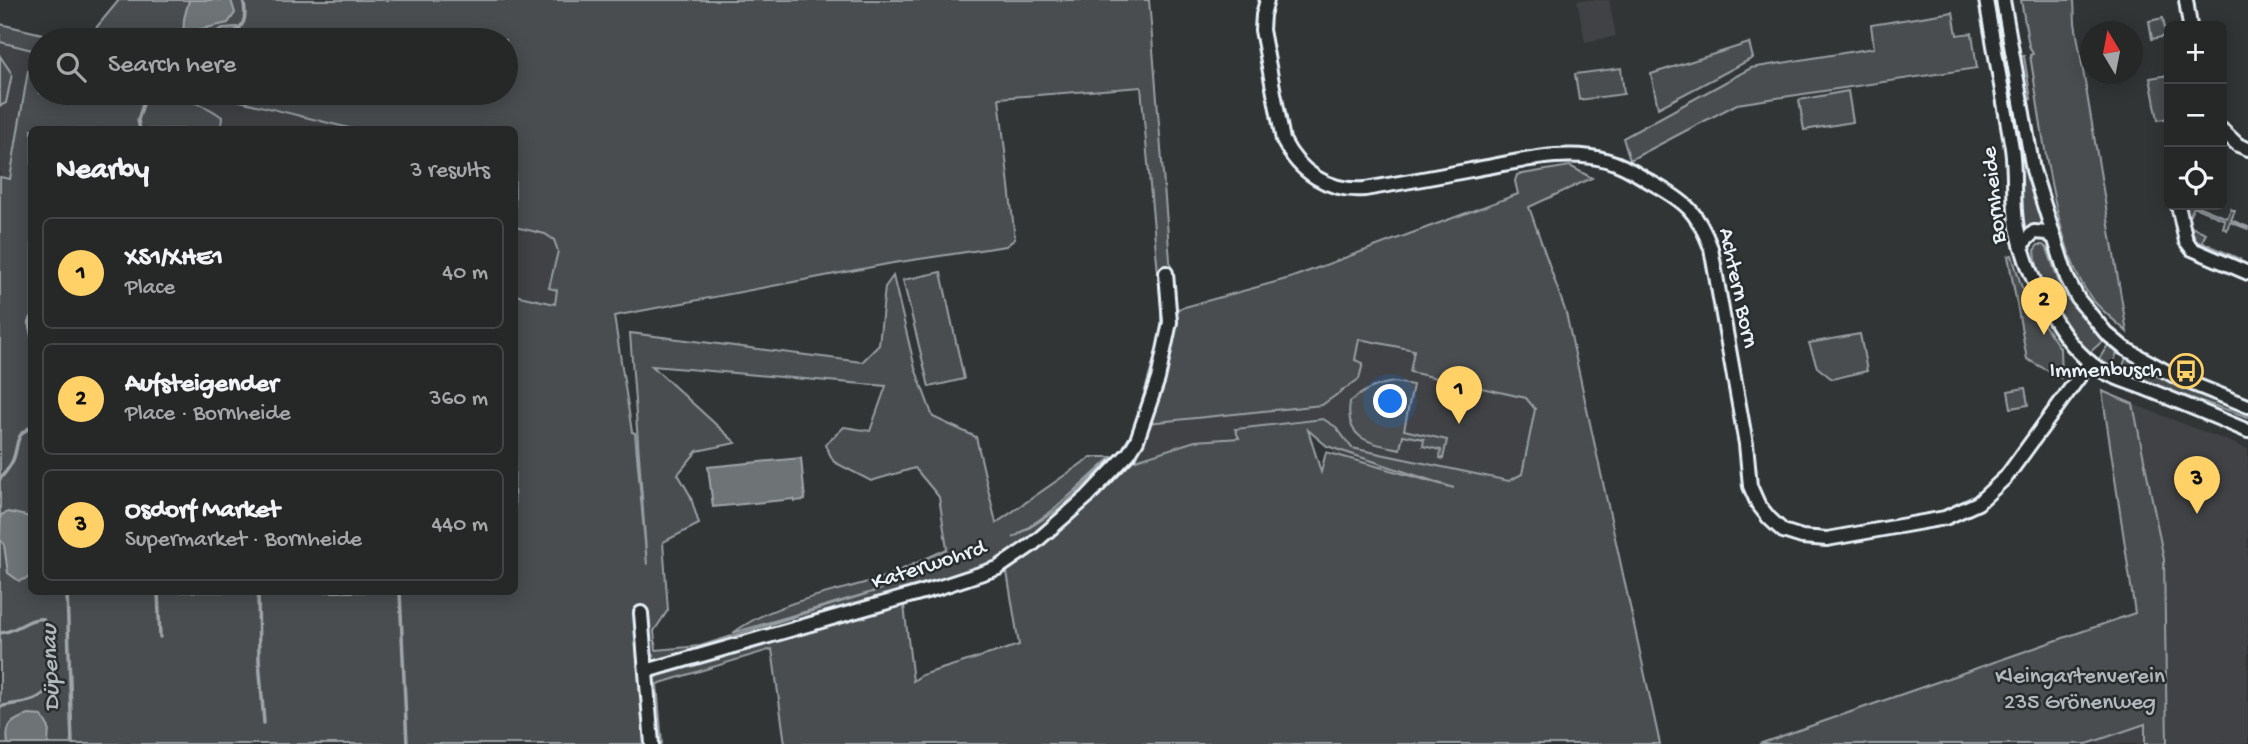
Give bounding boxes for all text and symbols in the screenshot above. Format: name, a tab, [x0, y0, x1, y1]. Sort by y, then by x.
north arrow	[2080, 21, 2143, 84]
map controls	[2164, 21, 2227, 210]
button: +	[2164, 21, 2227, 84]
search box	[28, 28, 518, 105]
icon: search	[52, 48, 90, 86]
text: Search here	[108, 51, 236, 82]
button: −	[2164, 84, 2227, 147]
street label: Bornheide	[1976, 144, 2014, 246]
button: locate	[2164, 147, 2227, 210]
text: Nearby	[56, 154, 149, 189]
text: 3 results	[410, 158, 490, 185]
street label: Achtern Born	[1711, 225, 1763, 351]
text: XS1/XHE1	[125, 244, 223, 275]
text: 1	[76, 260, 86, 287]
text: 40 m	[442, 260, 488, 287]
text: Place	[125, 275, 175, 302]
pin: 2	[2021, 277, 2067, 335]
bus stop icon: Immenbusch	[2167, 352, 2205, 390]
place label: Immenbusch	[2049, 358, 2162, 385]
pin: 1	[1436, 366, 1482, 424]
text: Aufsteigender	[125, 370, 278, 401]
your location	[1373, 384, 1407, 418]
text: 2	[75, 386, 87, 413]
text: 360 m	[430, 386, 488, 413]
text: Place · Bornheide	[125, 401, 291, 428]
pin: 3	[2174, 456, 2220, 514]
text: Osdorf Market	[125, 496, 280, 527]
text: 3	[75, 512, 87, 539]
text: 440 m	[431, 512, 488, 539]
text: Supermarket · Bornheide	[125, 527, 362, 554]
street label: Katerwohrd	[868, 534, 991, 597]
water label: Düpenau	[36, 622, 68, 712]
park label: Kleingartenverein 235 Grönenweg	[1995, 664, 2165, 717]

